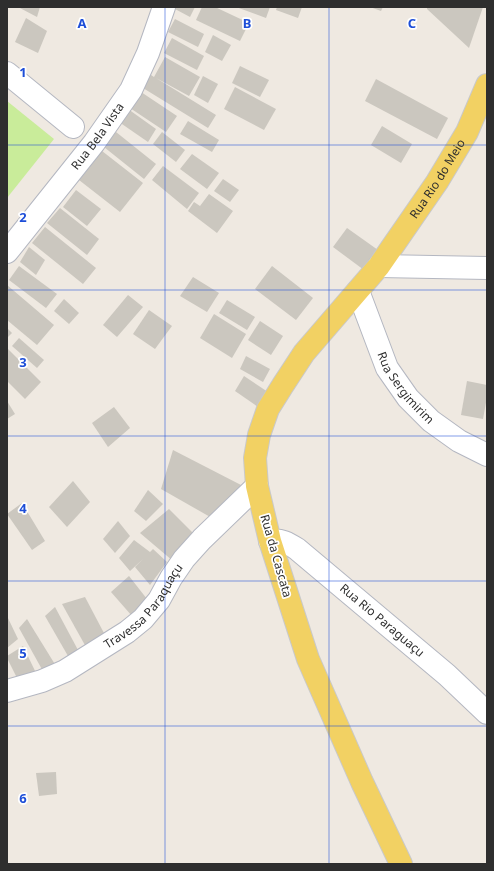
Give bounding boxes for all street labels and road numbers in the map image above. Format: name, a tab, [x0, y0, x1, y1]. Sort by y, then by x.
street label: Rua Bela Vista	[67, 99, 128, 173]
street label: Rua Rio do Meio	[405, 136, 469, 222]
street label: Rua Sergimirim	[374, 349, 438, 427]
street label: Rua da Cascata	[257, 512, 296, 599]
street label: Travessa Paraquaçu	[100, 560, 186, 652]
street label: Rua Rio Paraguaçu	[336, 579, 428, 661]

